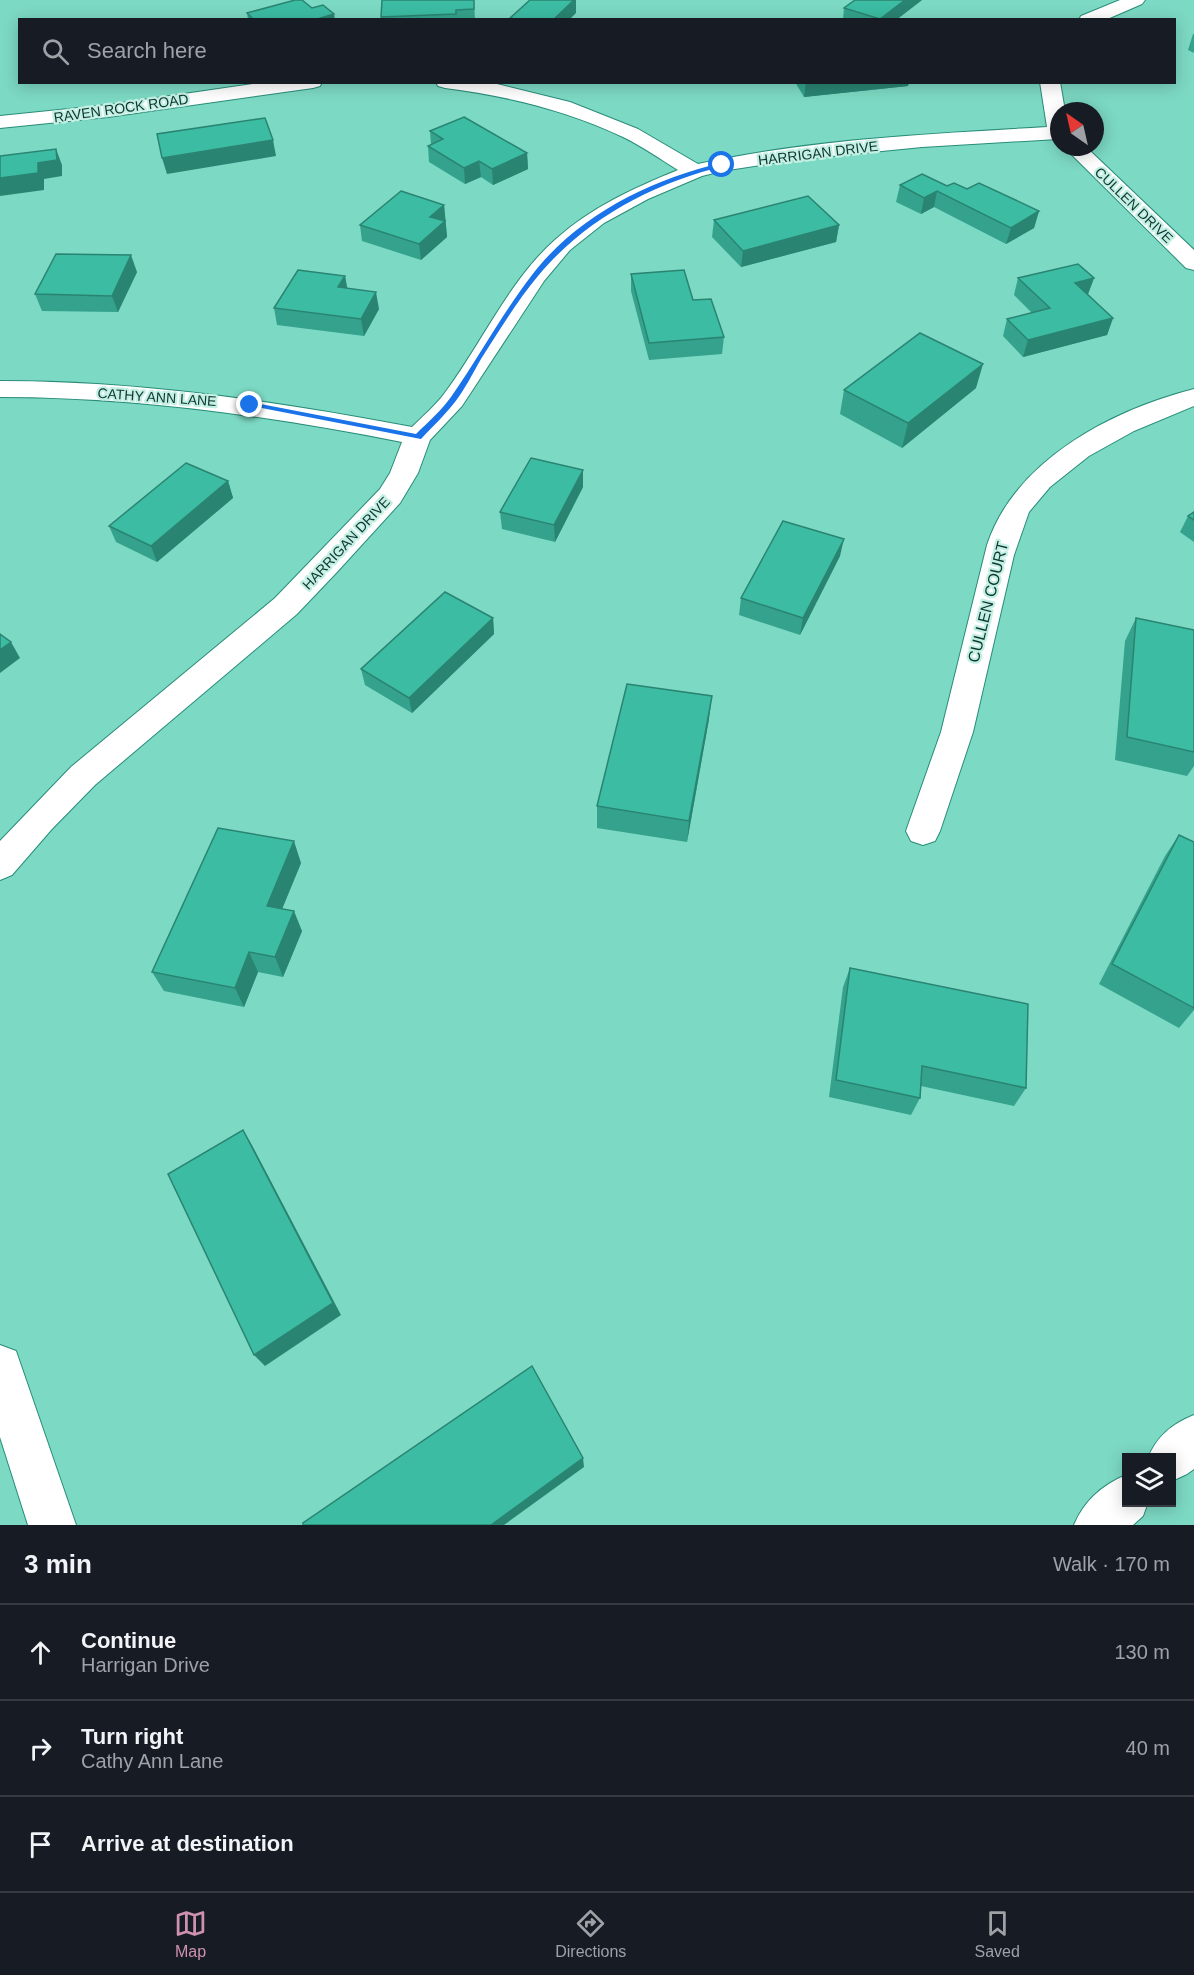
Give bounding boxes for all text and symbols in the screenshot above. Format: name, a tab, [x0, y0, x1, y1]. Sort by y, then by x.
search box	[18, 18, 1176, 84]
icon: search	[39, 35, 72, 68]
text: Search here	[87, 38, 207, 63]
street label: RAVEN ROCK ROAD	[53, 91, 189, 125]
north arrow	[1050, 102, 1104, 156]
street label: HARRIGAN DRIVE	[757, 138, 879, 168]
route start	[708, 151, 734, 177]
street label: CULLEN DRIVE	[1092, 164, 1176, 246]
street label: CATHY ANN LANE	[97, 385, 217, 409]
route end	[236, 391, 262, 417]
street label: HARRIGAN DRIVE	[299, 493, 393, 593]
street label: CULLEN COURT	[965, 539, 1011, 664]
map controls	[1122, 1453, 1176, 1507]
button: layers	[1122, 1453, 1176, 1507]
text: 3 min	[24, 1549, 92, 1579]
text: Walk · 170 m	[1053, 1553, 1170, 1575]
text: Continue	[81, 1628, 176, 1653]
icon: ahead	[24, 1636, 57, 1669]
text: 130 m	[1114, 1641, 1170, 1663]
text: Harrigan Drive	[81, 1654, 210, 1676]
text: Turn right	[81, 1724, 183, 1749]
icon: right	[24, 1732, 57, 1765]
text: 40 m	[1126, 1737, 1170, 1759]
text: Cathy Ann Lane	[81, 1750, 223, 1772]
icon: arrive	[24, 1828, 57, 1861]
text: Arrive at destination	[81, 1831, 294, 1856]
tab: Map	[174, 1907, 207, 1961]
tab: Directions	[555, 1907, 626, 1961]
tab: Saved	[975, 1907, 1020, 1961]

